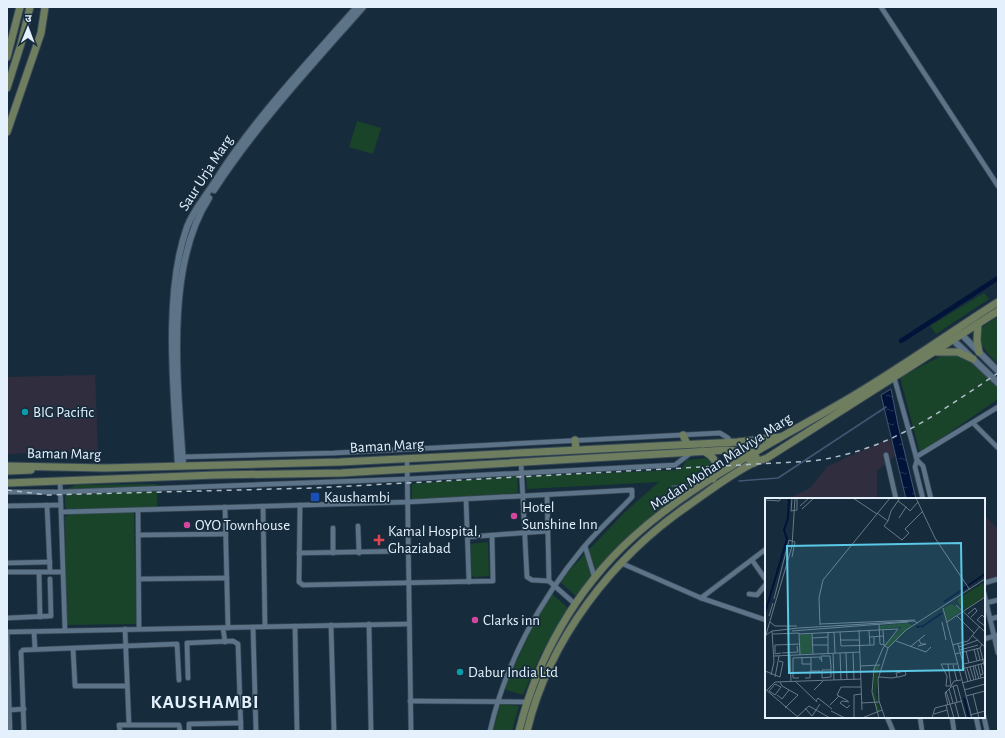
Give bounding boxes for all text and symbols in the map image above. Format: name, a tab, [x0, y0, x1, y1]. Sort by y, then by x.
north arrow	[8, 8, 48, 48]
text: उ	[25, 13, 32, 24]
street label: Saur Urja Marg	[176, 132, 236, 213]
place label: BIG Pacific	[33, 405, 94, 420]
marker: BIG Pacific	[20, 407, 30, 417]
street label: Madan Mohan Malviya Marg	[648, 410, 795, 513]
street label: Baman Marg	[349, 437, 425, 455]
street label: Baman Marg	[27, 446, 102, 462]
place label: Kaushambi	[324, 490, 390, 505]
marker: Kaushambi	[309, 491, 321, 503]
inset map	[765, 498, 985, 718]
place label: Hotel Sunshine Inn	[522, 500, 598, 532]
marker: Hotel Sunshine Inn	[509, 511, 519, 521]
place label: OYO Townhouse	[195, 518, 290, 533]
marker: OYO Townhouse	[182, 520, 192, 530]
place label: Kamal Hospital, Ghaziabad	[388, 524, 481, 556]
marker: Kamal Hospital, Ghaziabad	[373, 534, 385, 546]
place label: Clarks inn	[483, 613, 540, 628]
marker: Clarks inn	[470, 615, 480, 625]
place label: Dabur India Ltd	[468, 665, 558, 680]
marker: Dabur India Ltd	[455, 667, 465, 677]
district label: KAUSHAMBI	[150, 693, 260, 712]

